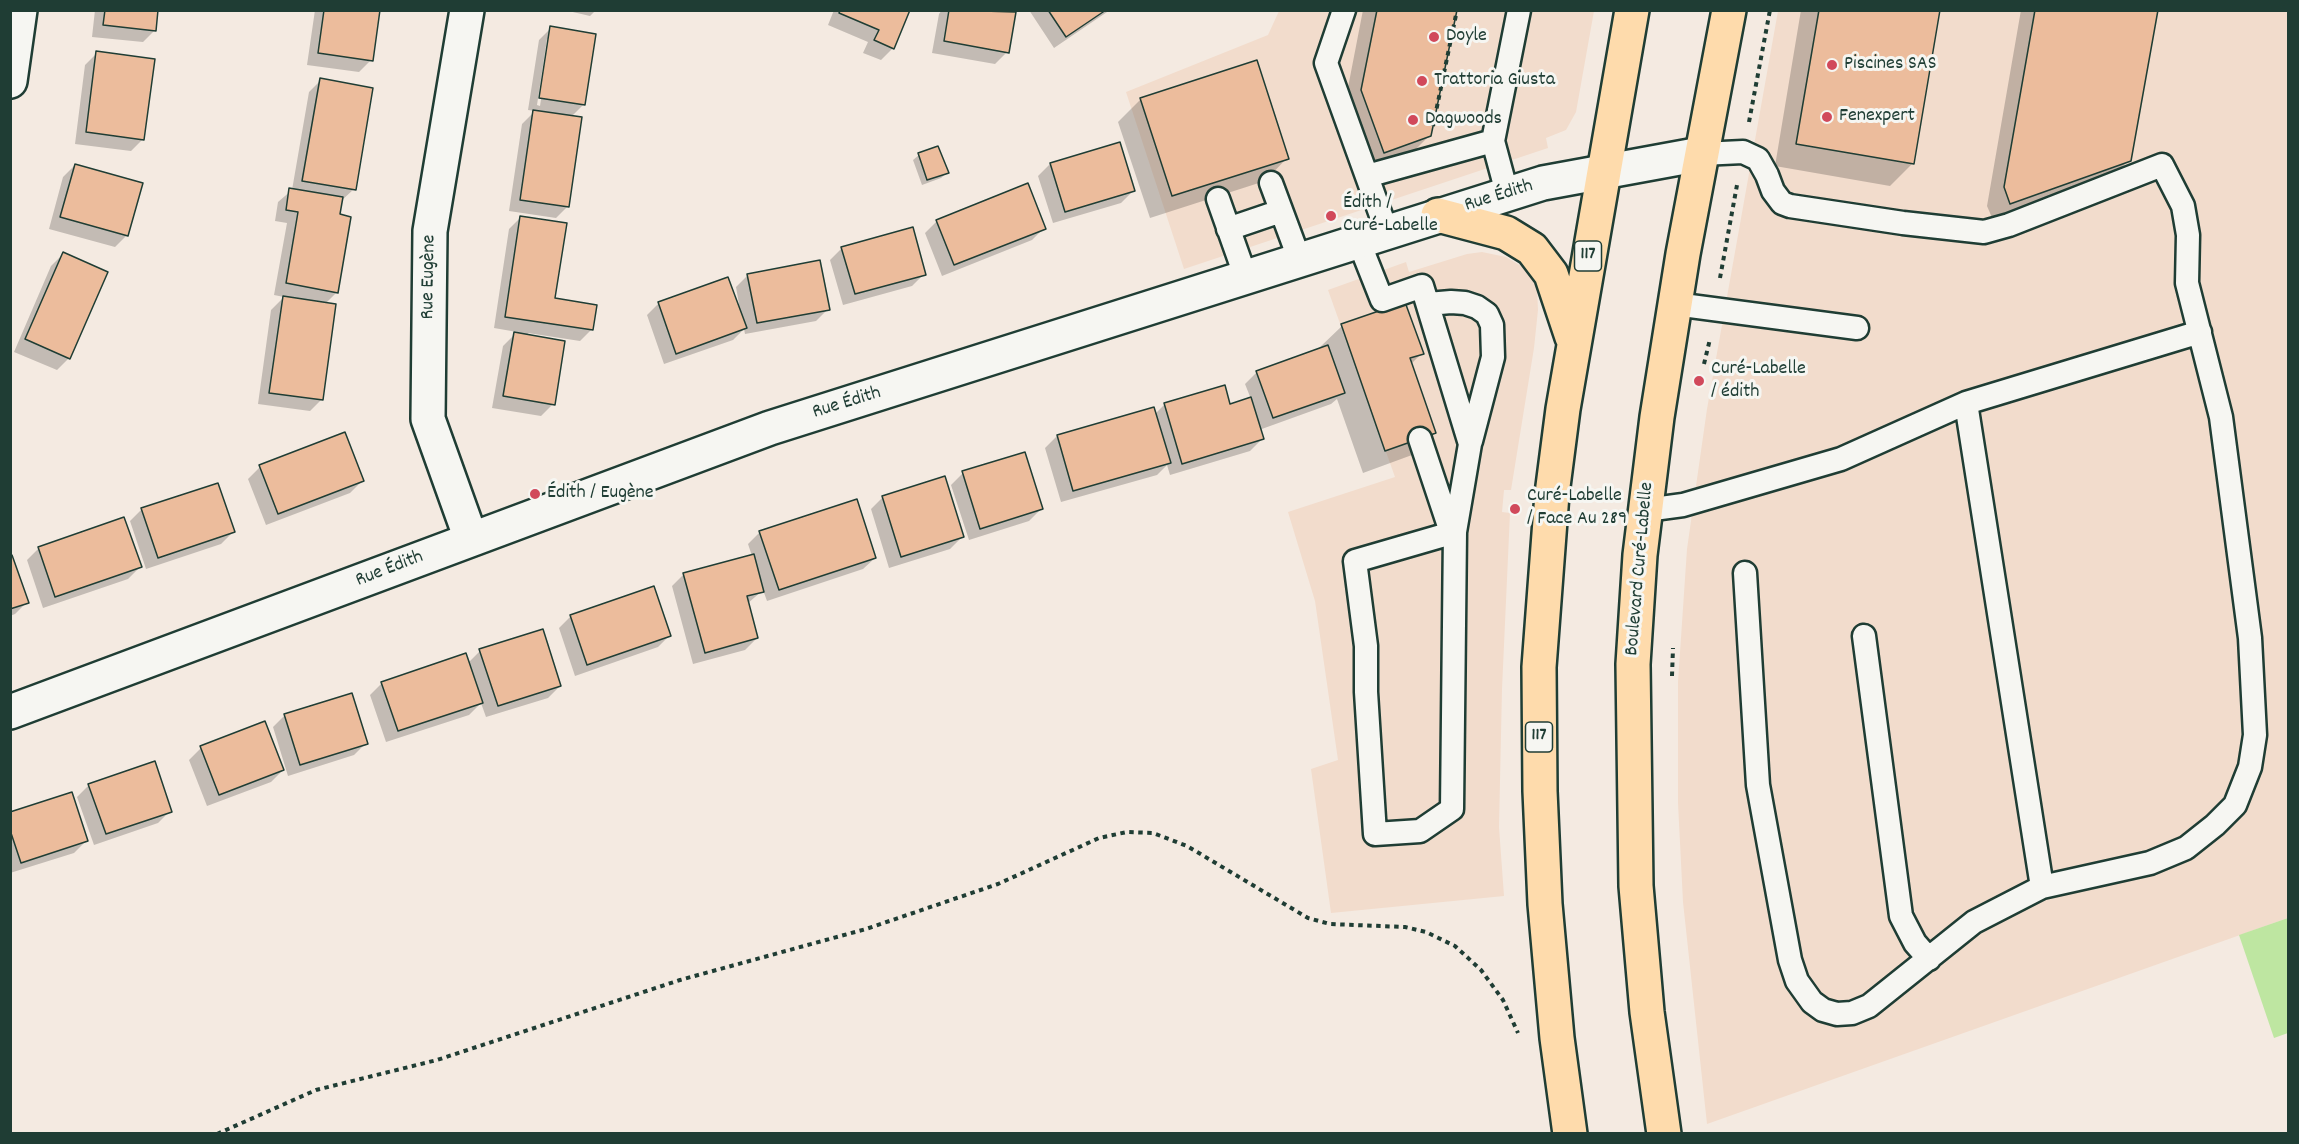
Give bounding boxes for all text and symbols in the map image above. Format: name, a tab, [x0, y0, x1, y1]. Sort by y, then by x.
place label: Doyle	[1446, 25, 1487, 49]
marker: Doyle	[1427, 30, 1441, 44]
place label: Piscines SAS	[1844, 53, 1936, 77]
marker: Piscines SAS	[1825, 58, 1839, 72]
place label: Trattoria Giusta	[1434, 69, 1555, 93]
marker: Trattoria Giusta	[1415, 74, 1429, 88]
place label: Fenexpert	[1839, 105, 1915, 129]
place label: Dagwoods	[1425, 108, 1502, 132]
marker: Fenexpert	[1820, 110, 1834, 124]
marker: Dagwoods	[1406, 113, 1420, 127]
street label: Rue Édith	[1462, 175, 1536, 219]
place label: Édith / Curé-Labelle	[1343, 192, 1438, 239]
marker: Édith / Curé-Labelle	[1324, 209, 1338, 223]
street label: Rue Eugène	[417, 234, 443, 320]
road number: 117	[1574, 241, 1602, 271]
place label: Curé-Labelle / édith	[1711, 358, 1806, 405]
marker: Curé-Labelle / édith	[1692, 374, 1706, 388]
street label: Rue Édith	[810, 382, 884, 426]
street label: Boulevard Curé-Labelle	[1621, 481, 1661, 657]
place label: Édith / Eugène	[547, 482, 654, 506]
place label: Curé-Labelle / Face Au 289	[1527, 485, 1627, 532]
marker: Édith / Eugène	[528, 487, 542, 501]
marker: Curé-Labelle / Face Au 289	[1508, 502, 1522, 516]
street label: Rue Édith	[353, 546, 427, 594]
road number: 117	[1526, 722, 1552, 752]

